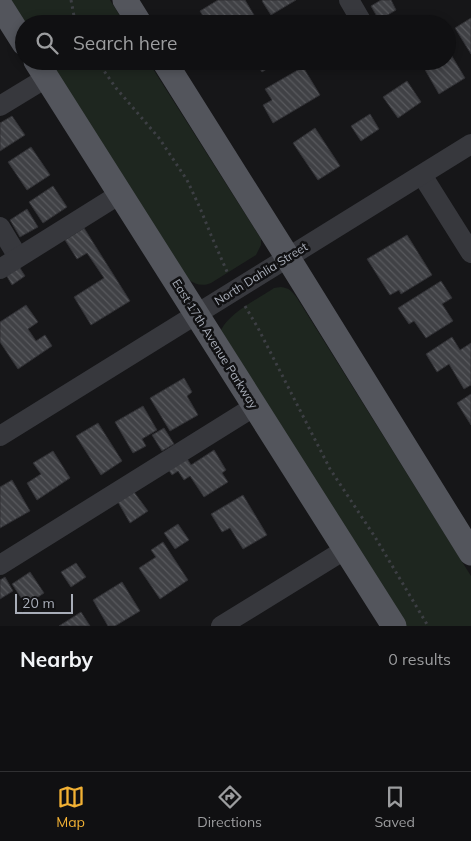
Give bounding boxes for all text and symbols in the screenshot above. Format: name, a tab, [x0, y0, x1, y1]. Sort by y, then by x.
search box	[15, 15, 456, 70]
icon: search	[33, 29, 61, 57]
text: Search here	[73, 31, 177, 55]
street label: North Dahlia Street	[211, 239, 310, 308]
street label: East 17th Avenue Parkway	[169, 276, 262, 412]
scale bar	[15, 591, 72, 614]
text: 20 m	[22, 594, 55, 612]
text: Nearby	[20, 646, 93, 672]
text: 0 results	[388, 649, 451, 669]
tab: Map	[56, 783, 85, 831]
tab: Directions	[197, 783, 262, 831]
tab: Saved	[374, 783, 415, 831]

